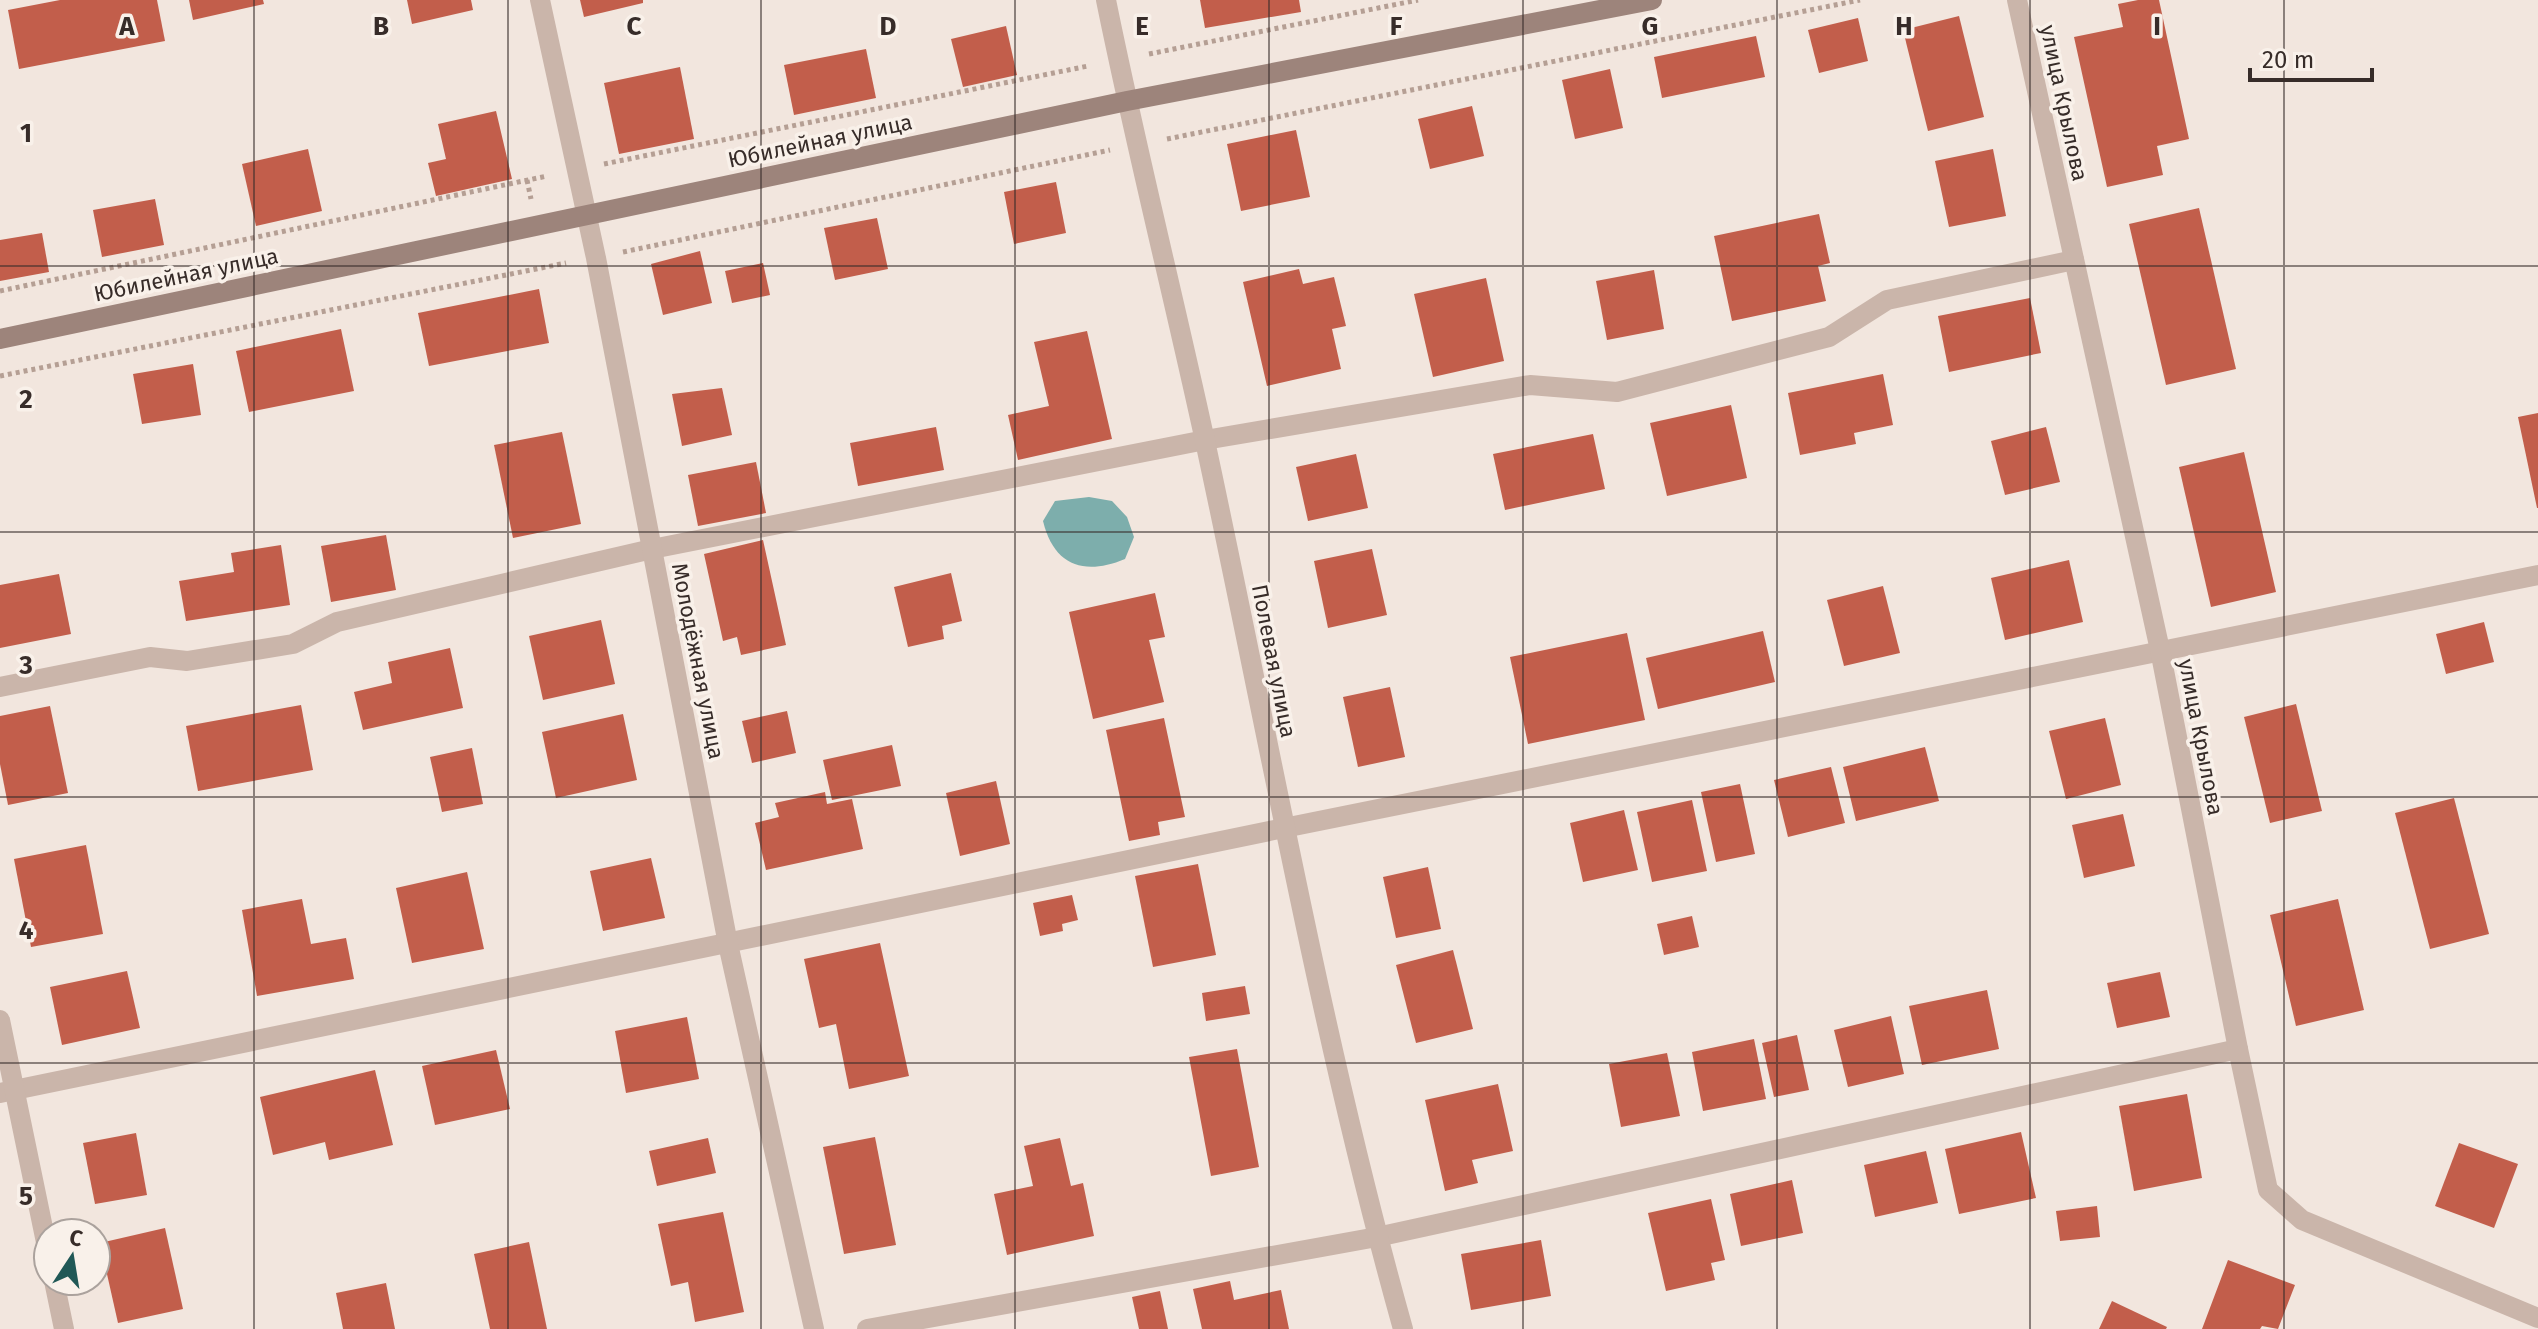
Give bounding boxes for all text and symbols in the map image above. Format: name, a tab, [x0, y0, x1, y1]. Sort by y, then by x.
text: A	[118, 11, 135, 42]
text: B	[373, 11, 389, 42]
text: C	[627, 11, 642, 42]
text: D	[880, 11, 897, 42]
text: E	[1135, 11, 1149, 42]
text: F	[1390, 11, 1403, 42]
text: G	[1642, 11, 1658, 42]
text: H	[1895, 11, 1913, 42]
text: I	[2153, 11, 2161, 42]
street label: улица Крылова	[2034, 22, 2094, 184]
scale bar	[2250, 32, 2372, 82]
text: 20 m	[2262, 46, 2314, 74]
street label: Юбилейная улица	[725, 108, 915, 174]
text: 1	[20, 118, 32, 149]
street label: Юбилейная улица	[91, 242, 281, 308]
text: 2	[19, 384, 33, 415]
street label: Молодёжная улица	[666, 561, 730, 761]
street label: Полевая улица	[1246, 582, 1302, 740]
text: 3	[18, 650, 33, 681]
street label: улица Крылова	[2173, 656, 2229, 818]
text: 4	[19, 915, 34, 946]
text: 5	[19, 1181, 33, 1212]
north arrow	[32, 1217, 112, 1297]
text: С	[67, 1223, 85, 1253]

